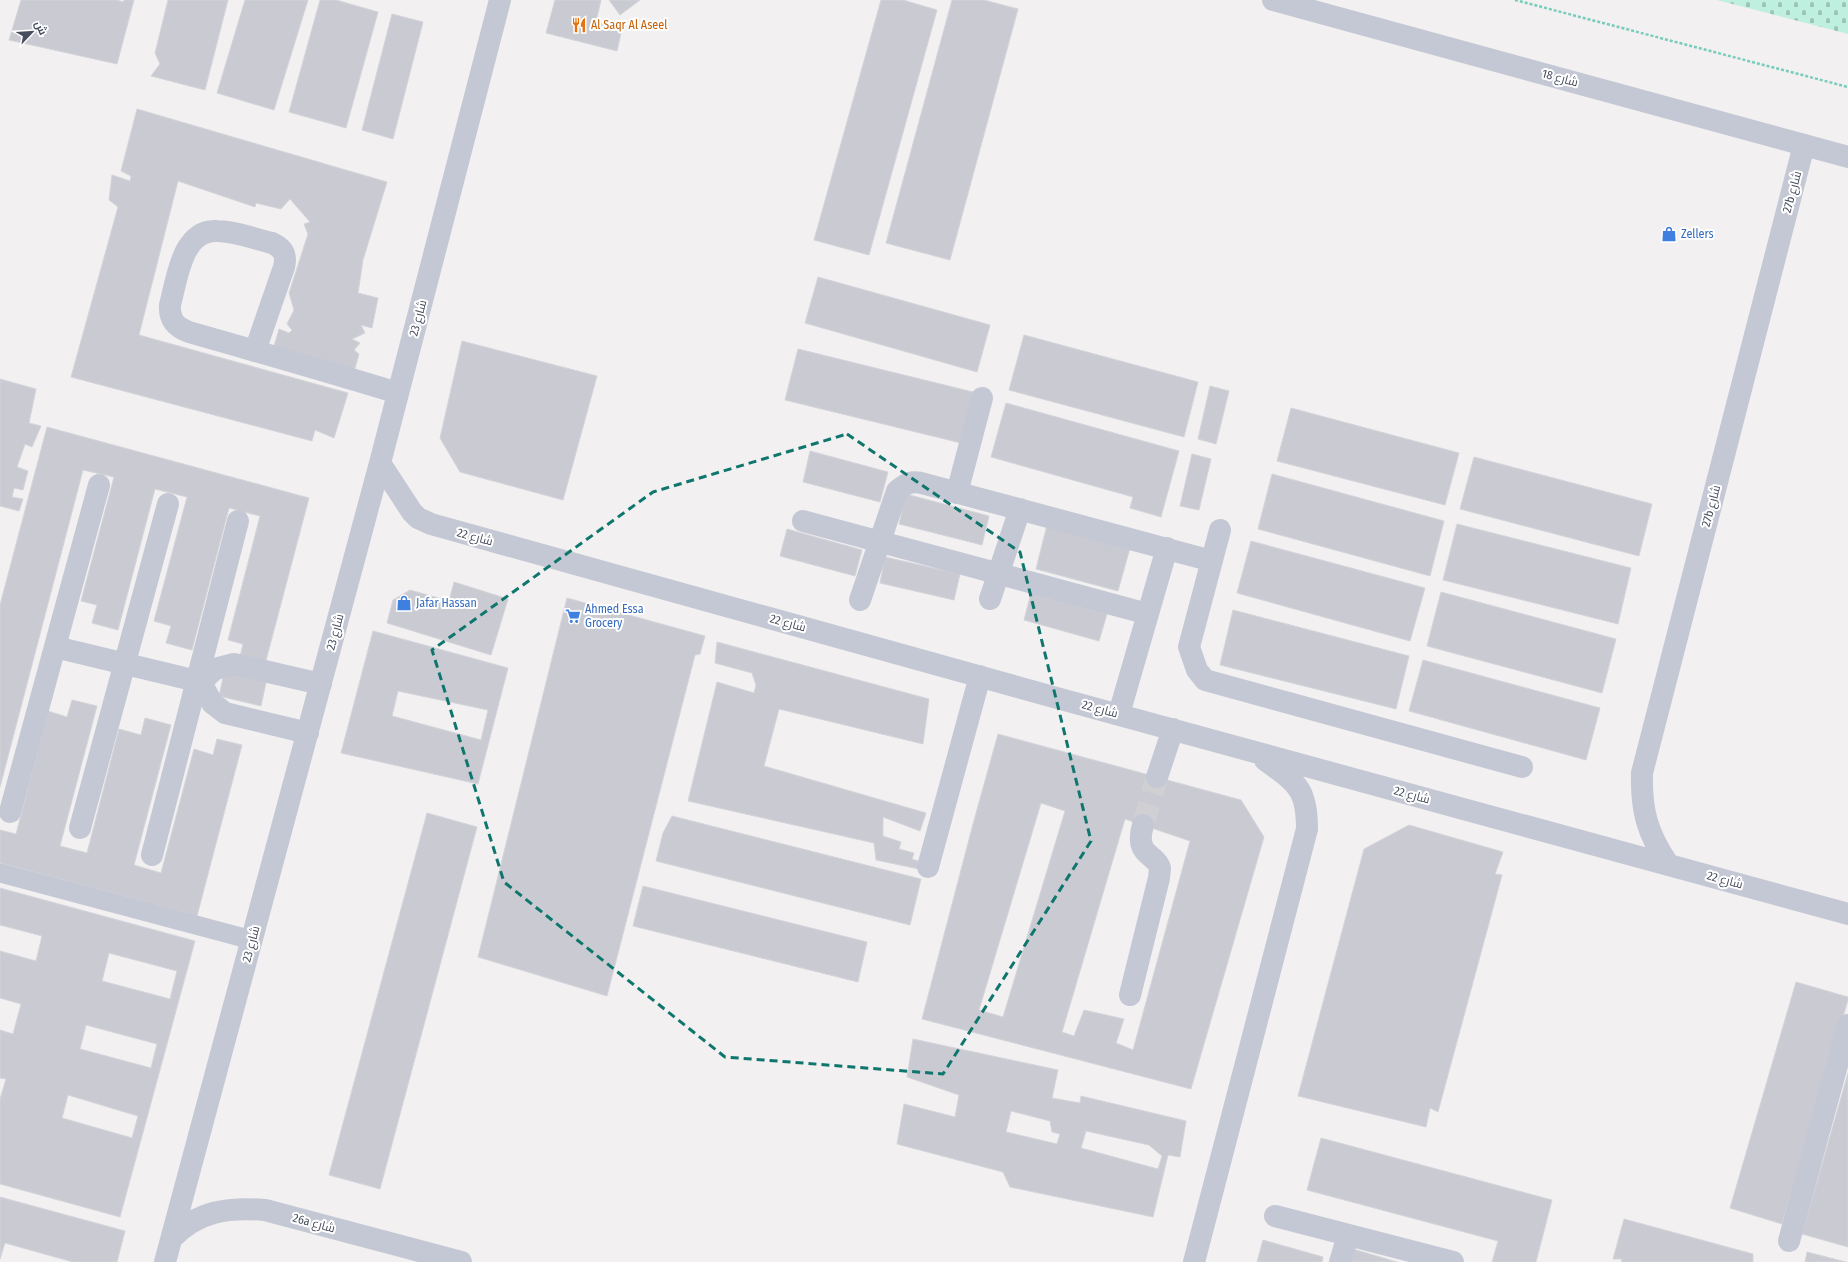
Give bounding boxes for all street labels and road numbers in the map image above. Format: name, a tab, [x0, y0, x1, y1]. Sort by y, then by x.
street label: شارع 18	[1540, 66, 1580, 91]
street label: 27b شارع	[1780, 170, 1805, 215]
street label: شارع 23	[406, 298, 431, 338]
street label: 27b شارع	[1699, 484, 1724, 529]
street label: شارع 22	[455, 525, 495, 549]
street label: شارع 22	[768, 611, 808, 635]
street label: شارع 23	[323, 612, 348, 652]
street label: شارع 22	[1080, 697, 1120, 721]
street label: شارع 22	[1392, 783, 1432, 807]
street label: شارع 22	[1705, 868, 1745, 892]
street label: شارع 23	[239, 924, 264, 964]
street label: 26a شارع	[291, 1211, 337, 1236]

